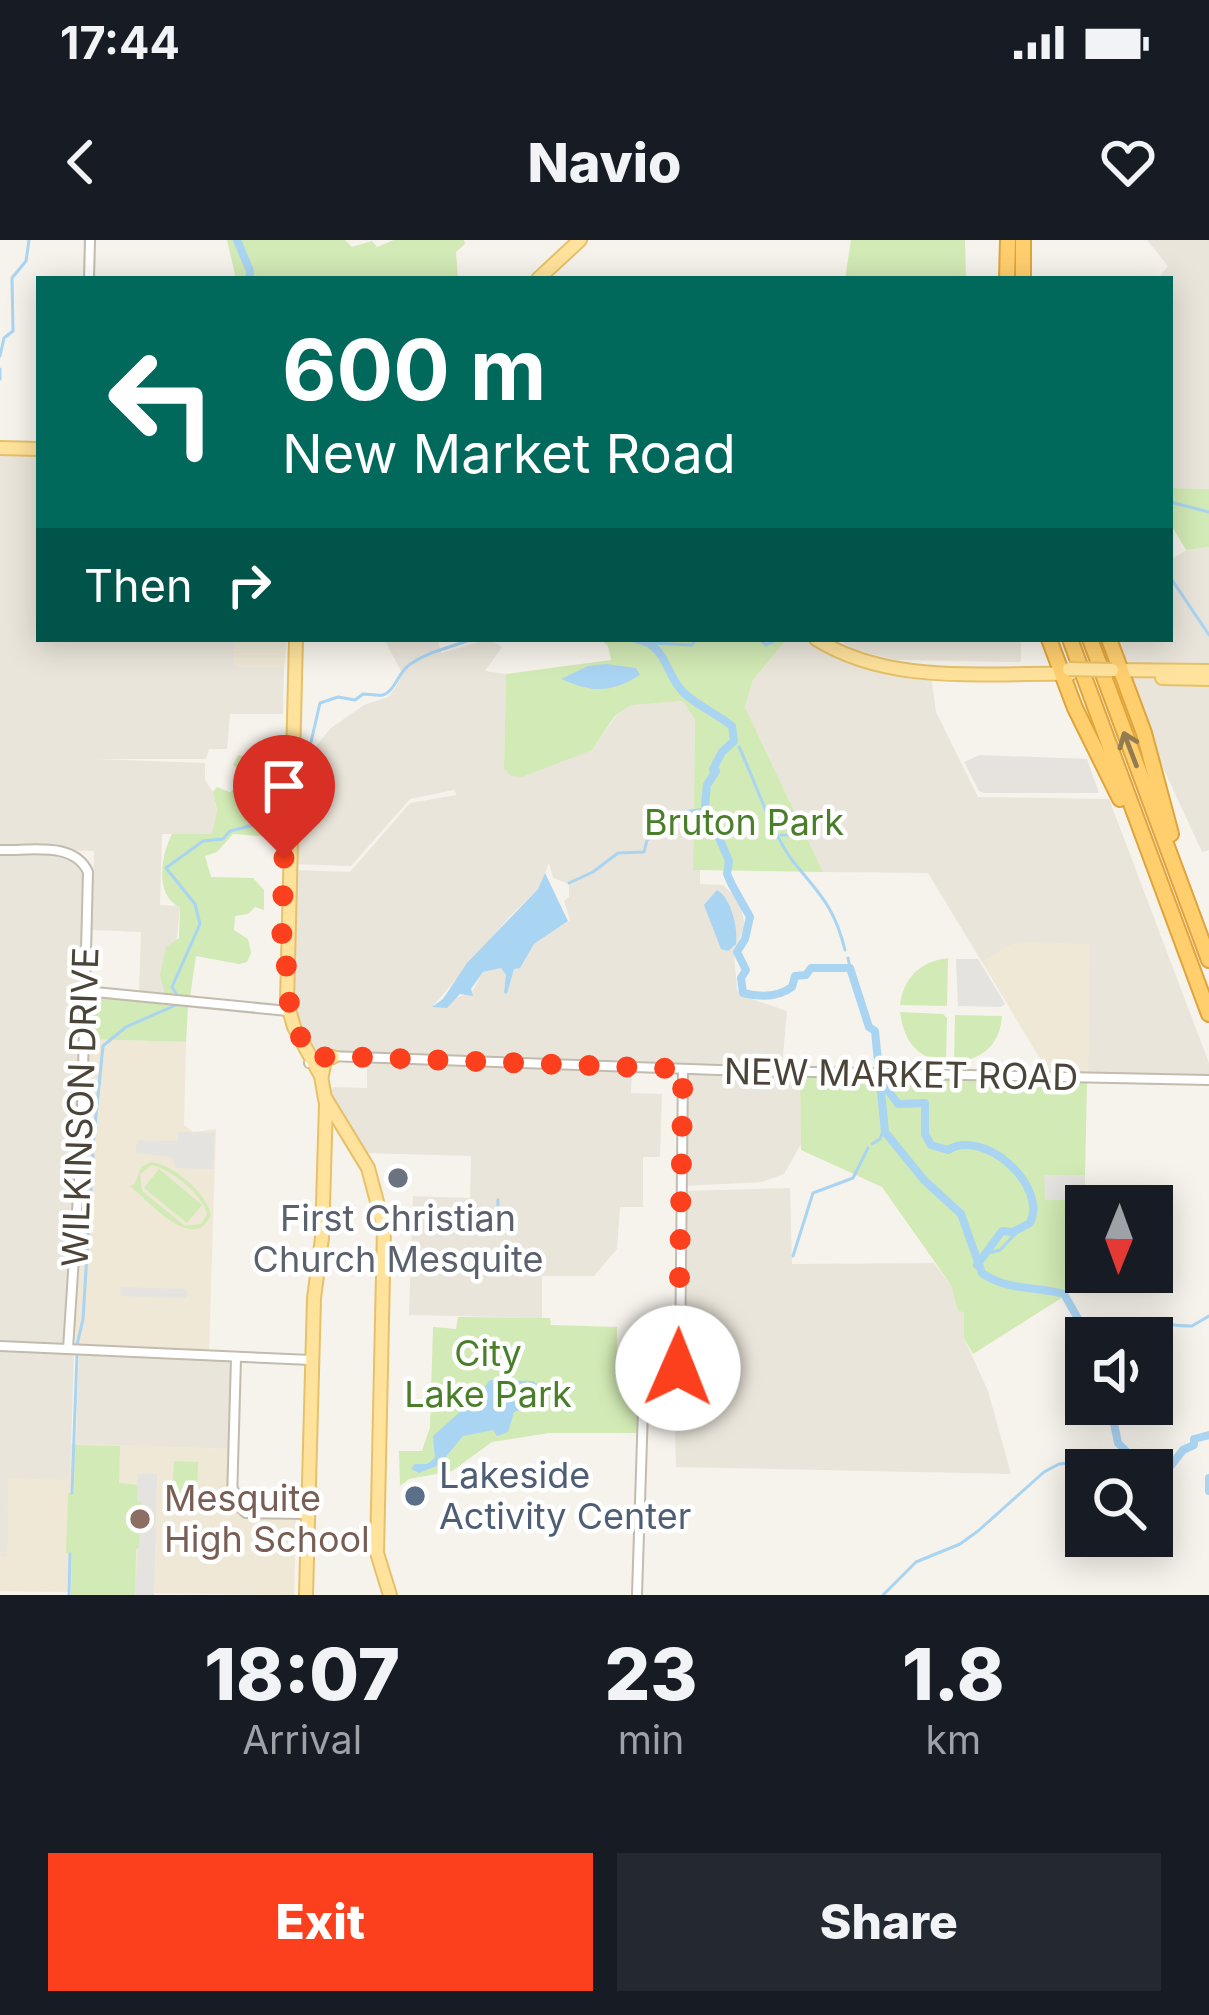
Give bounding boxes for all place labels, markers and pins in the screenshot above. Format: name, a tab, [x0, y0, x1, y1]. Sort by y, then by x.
pin	[233, 735, 335, 858]
marker: First Christian Church Mesquite	[385, 1165, 411, 1191]
place label: First Christian Church Mesquite	[253, 1196, 543, 1281]
place label: Lakeside Activity Center	[439, 1453, 691, 1538]
place label: Mesquite High School	[164, 1476, 370, 1561]
marker: Lakeside Activity Center	[402, 1483, 428, 1509]
marker: Mesquite High School	[127, 1506, 153, 1532]

